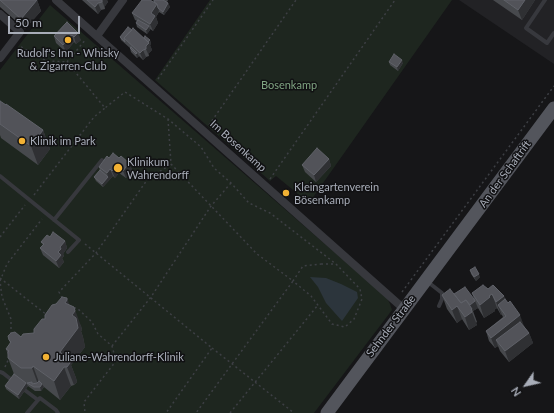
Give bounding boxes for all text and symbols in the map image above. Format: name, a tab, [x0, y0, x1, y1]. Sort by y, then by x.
scale bar	[10, 8, 82, 34]
text: 50 m	[15, 15, 42, 30]
marker: Rudolf's Inn - Whisky & Zigarren-Club	[63, 35, 73, 45]
place label: Rudolf's Inn - Whisky & Zigarren-Club	[17, 46, 119, 72]
park label: Bosenkamp	[261, 78, 317, 92]
street label: Im Bosenkamp	[207, 117, 269, 175]
place label: Klinik im Park	[30, 134, 96, 148]
marker: Klinik im Park	[17, 136, 27, 146]
street label: An der Schaftrift	[476, 138, 534, 210]
place label: Klinikum Wahrendorff	[127, 155, 189, 181]
marker: Klinikum Wahrendorff	[112, 162, 124, 174]
place label: Kleingartenverein Bösenkamp	[294, 180, 379, 206]
marker: Kleingartenverein Bösenkamp	[281, 188, 291, 198]
street label: Sehnder Straße	[363, 292, 419, 360]
place label: Juliane-Wahrendorff-Klinik	[54, 350, 184, 364]
marker: Juliane-Wahrendorff-Klinik	[41, 352, 51, 362]
north arrow	[506, 365, 546, 405]
text: N	[508, 385, 523, 399]

